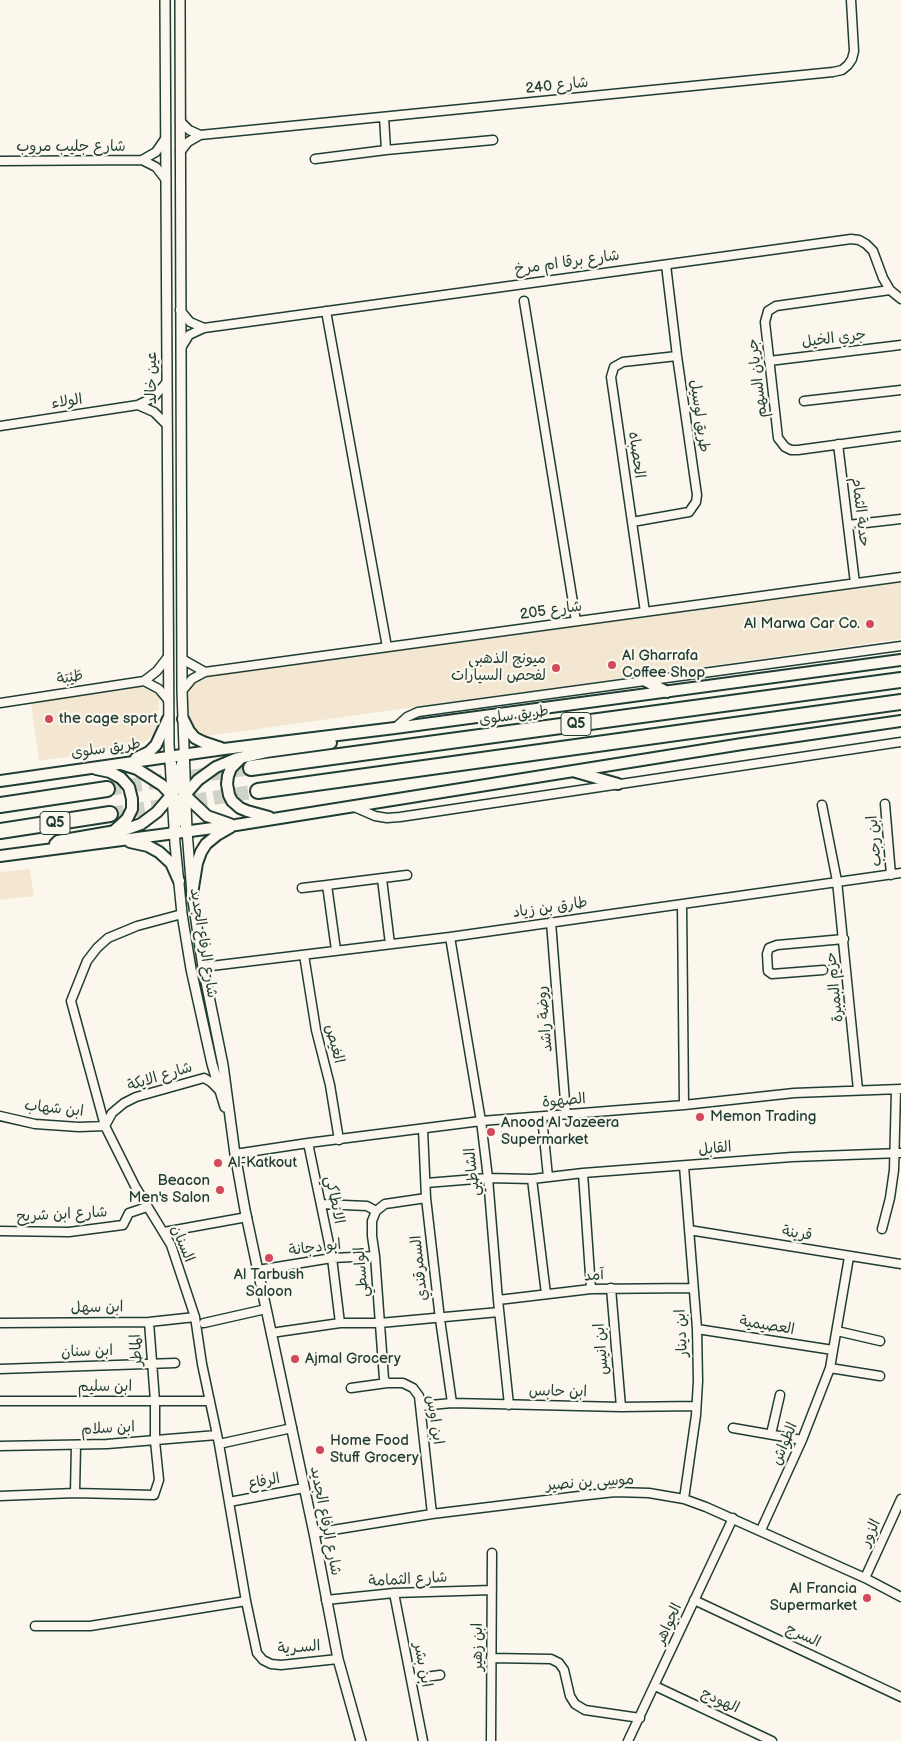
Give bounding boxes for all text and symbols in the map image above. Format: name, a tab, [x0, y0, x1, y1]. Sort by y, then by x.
street label: شارع 240	[525, 74, 589, 98]
street label: شارع جليب مروب	[16, 138, 126, 156]
street label: شارع برقا ام مرخ	[513, 247, 621, 279]
street label: جري الخيل	[801, 326, 867, 352]
street label: جريان السهم	[744, 337, 772, 419]
street label: عين خالد	[143, 352, 161, 404]
street label: طريق لوسيل	[685, 379, 713, 453]
street label: الولاء	[50, 391, 84, 413]
street label: الحصباه	[624, 430, 648, 480]
street label: حدبة الثمام	[847, 476, 873, 548]
street label: شارع 205	[519, 598, 583, 624]
place label: Al Marwa Car Co.	[744, 615, 860, 633]
marker: Al Marwa Car Co.	[864, 618, 876, 630]
place label: Al Gharrafa Coffee Shop	[622, 647, 705, 682]
place label: ميونج الذهبي لفحص السيارات	[451, 650, 546, 685]
marker: Al Gharrafa Coffee Shop	[606, 659, 618, 671]
marker: ميونج الذهبي لفحص السيارات	[550, 662, 562, 674]
street label: طَيْبَة	[55, 667, 85, 689]
street label: طريق سلوى	[478, 702, 550, 730]
place label: the cage sport	[59, 710, 158, 728]
road number: Q5	[561, 712, 591, 736]
marker: the cage sport	[43, 713, 55, 725]
street label: طريق سلوى	[70, 735, 142, 763]
road number: Q5	[40, 811, 70, 834]
street label: ابن رجب	[864, 815, 886, 867]
street label: شارع الرفاع الجديد	[185, 887, 221, 999]
street label: طارق بن زياد	[511, 894, 589, 922]
street label: حزم البمبرة	[822, 951, 848, 1023]
street label: روضة راشد	[533, 985, 557, 1053]
street label: الغيص	[321, 1023, 347, 1065]
street label: شارع الايكة	[125, 1059, 195, 1095]
street label: الصهوة	[541, 1090, 587, 1112]
street label: ابن شهاب	[23, 1097, 85, 1121]
place label: Memon Trading	[710, 1108, 816, 1126]
marker: Memon Trading	[694, 1111, 706, 1123]
place label: Anood Al Jazeera Supermarket	[501, 1114, 619, 1149]
marker: Anood Al Jazeera Supermarket	[485, 1126, 497, 1138]
street label: القابل	[698, 1139, 732, 1159]
street label: الشاطبي	[461, 1147, 485, 1197]
place label: Al-Katkout	[228, 1154, 297, 1172]
marker: Al-Katkout	[212, 1157, 224, 1169]
place label: Beacon Men's Salon	[128, 1172, 210, 1207]
street label: الانطاكي	[320, 1174, 348, 1226]
marker: Beacon Men's Salon	[214, 1184, 226, 1196]
street label: شارع ابن شريح	[16, 1204, 108, 1226]
street label: السنان	[166, 1223, 198, 1265]
street label: قرينة	[781, 1223, 813, 1245]
street label: السمرقندي	[408, 1235, 432, 1301]
street label: ابو دجانة	[288, 1236, 342, 1260]
street label: الواسطي	[351, 1246, 373, 1298]
marker: Al Tarbush Saloon	[263, 1252, 275, 1264]
place label: Al Tarbush Saloon	[234, 1266, 304, 1301]
street label: آمد	[583, 1266, 605, 1286]
street label: ابن سهل	[70, 1299, 124, 1317]
street label: ابن دينار	[672, 1309, 692, 1357]
street label: العصيمية	[738, 1313, 796, 1339]
street label: ابن انيس	[591, 1322, 613, 1376]
street label: الماطر	[127, 1334, 147, 1366]
street label: ابن سنان	[61, 1342, 113, 1362]
place label: Ajmal Grocery	[305, 1350, 401, 1368]
marker: Ajmal Grocery	[289, 1353, 301, 1365]
street label: ابن سليم	[78, 1378, 132, 1396]
street label: ابن حابس	[529, 1382, 587, 1402]
street label: ابن اوس	[421, 1394, 447, 1446]
street label: ابن سلام	[81, 1419, 135, 1439]
street label: الطواش	[768, 1420, 802, 1468]
place label: Home Food Stuff Grocery	[330, 1432, 419, 1467]
marker: Home Food Stuff Grocery	[314, 1444, 326, 1456]
street label: شارع الرفاع الجديد	[306, 1465, 344, 1577]
street label: الرفاع	[246, 1470, 282, 1494]
street label: موسى بن نصير	[545, 1471, 635, 1495]
street label: الزور	[857, 1517, 885, 1549]
street label: شارع الثمامة	[368, 1569, 448, 1591]
place label: Al Francia Supermarket	[770, 1580, 857, 1615]
marker: Al Francia Supermarket	[861, 1592, 873, 1604]
street label: الجواهر	[652, 1601, 686, 1647]
street label: السرج	[783, 1620, 823, 1652]
street label: ابن زهير	[469, 1623, 487, 1671]
street label: السـرية	[277, 1638, 321, 1658]
street label: ابن بشر	[409, 1641, 435, 1689]
street label: الهودج	[698, 1684, 742, 1718]

